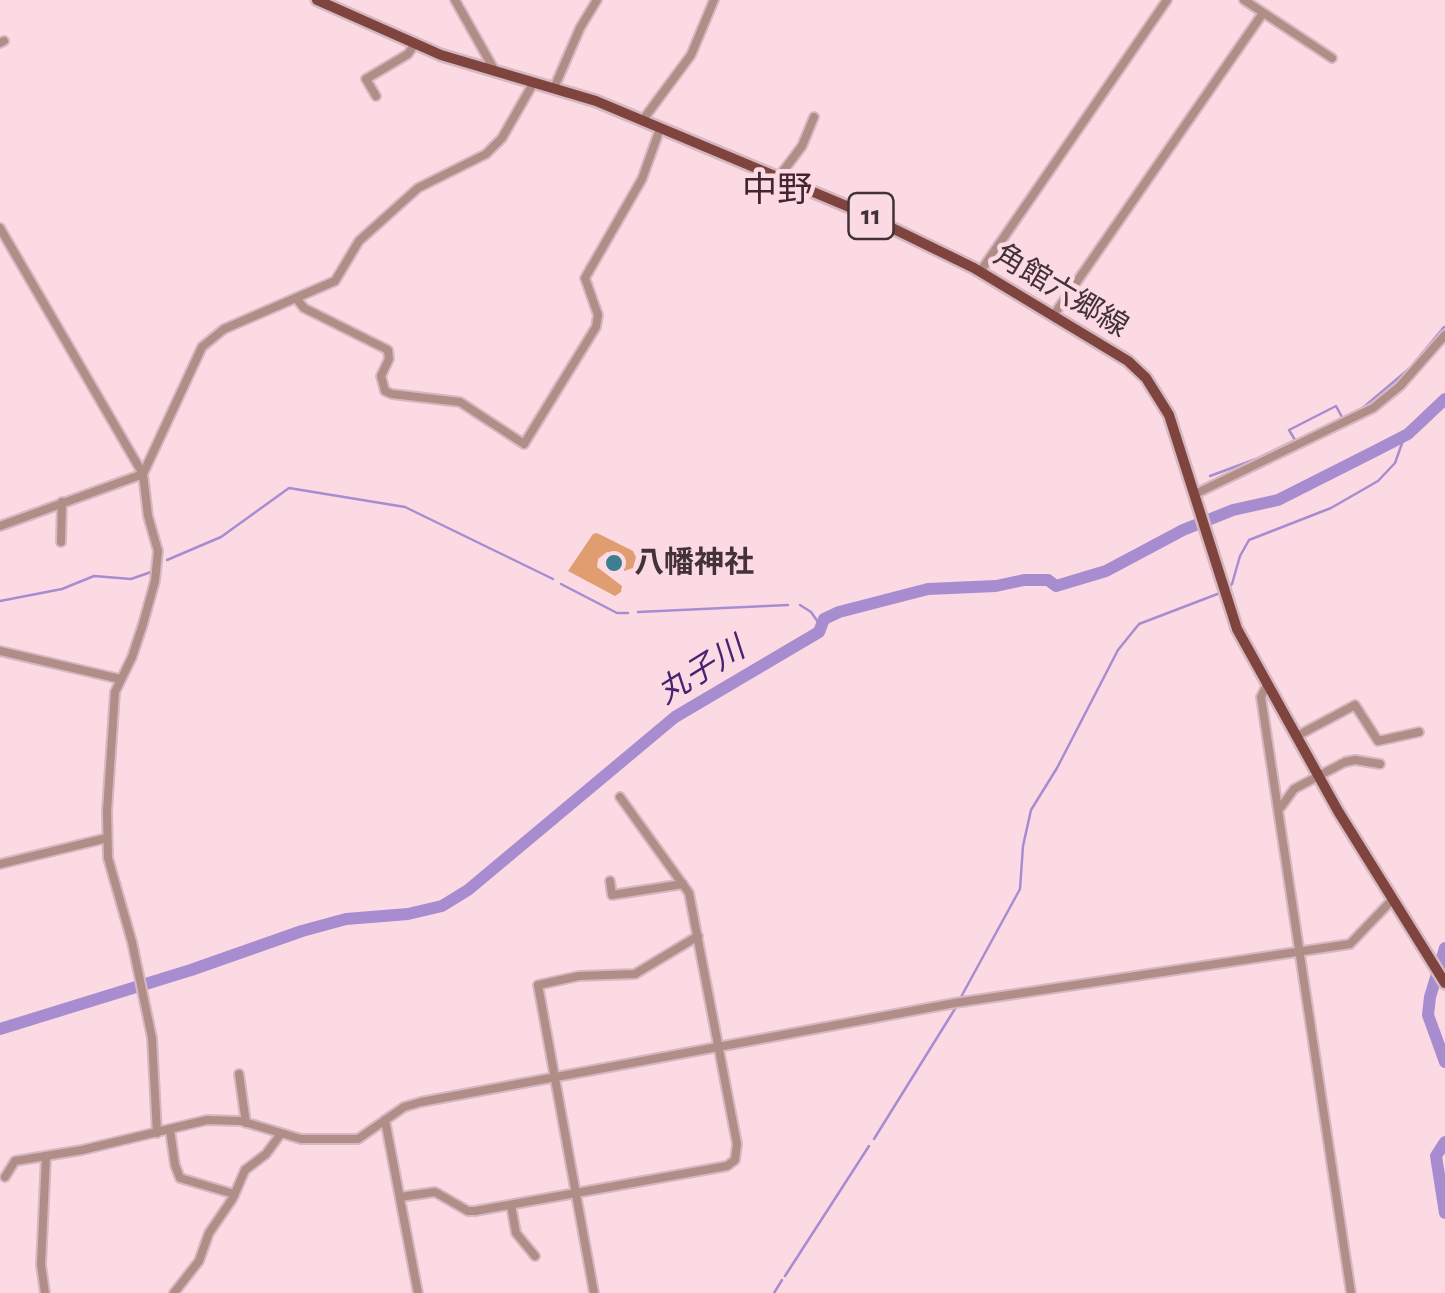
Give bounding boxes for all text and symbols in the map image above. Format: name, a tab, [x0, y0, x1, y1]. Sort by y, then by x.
district label: 中野	[742, 169, 812, 211]
road number: 11	[848, 193, 894, 239]
street label: 角館六郷線	[987, 237, 1135, 345]
place label: 八幡神社	[634, 545, 754, 581]
marker: 八幡神社	[603, 552, 625, 574]
water label: 丸子川	[650, 629, 752, 713]

